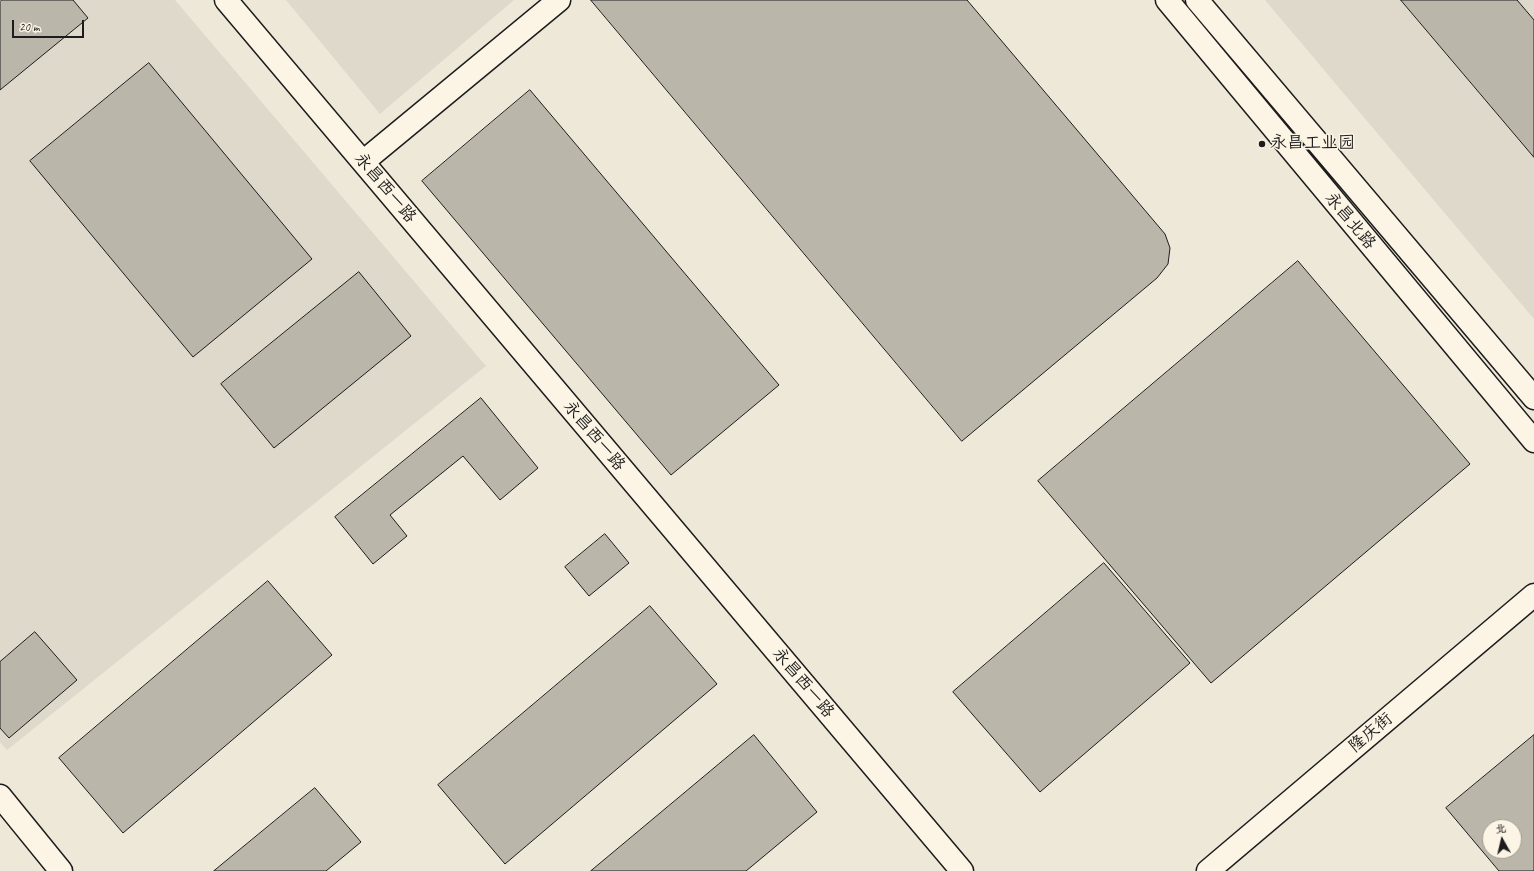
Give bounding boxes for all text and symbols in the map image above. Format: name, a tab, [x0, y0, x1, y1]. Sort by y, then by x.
scale bar	[14, 12, 86, 38]
text: 20 m	[19, 19, 39, 35]
place label: 永昌工业园	[1270, 134, 1355, 154]
marker: 永昌工业园	[1257, 139, 1267, 149]
street label: 永昌西一路	[350, 149, 420, 227]
street label: 永昌北路	[1320, 188, 1380, 254]
street label: 永昌西一路	[559, 397, 629, 475]
street label: 永昌西一路	[768, 644, 838, 722]
street label: 隆庆街	[1345, 709, 1397, 757]
north arrow	[1482, 819, 1522, 859]
text: 北	[1494, 820, 1507, 836]

